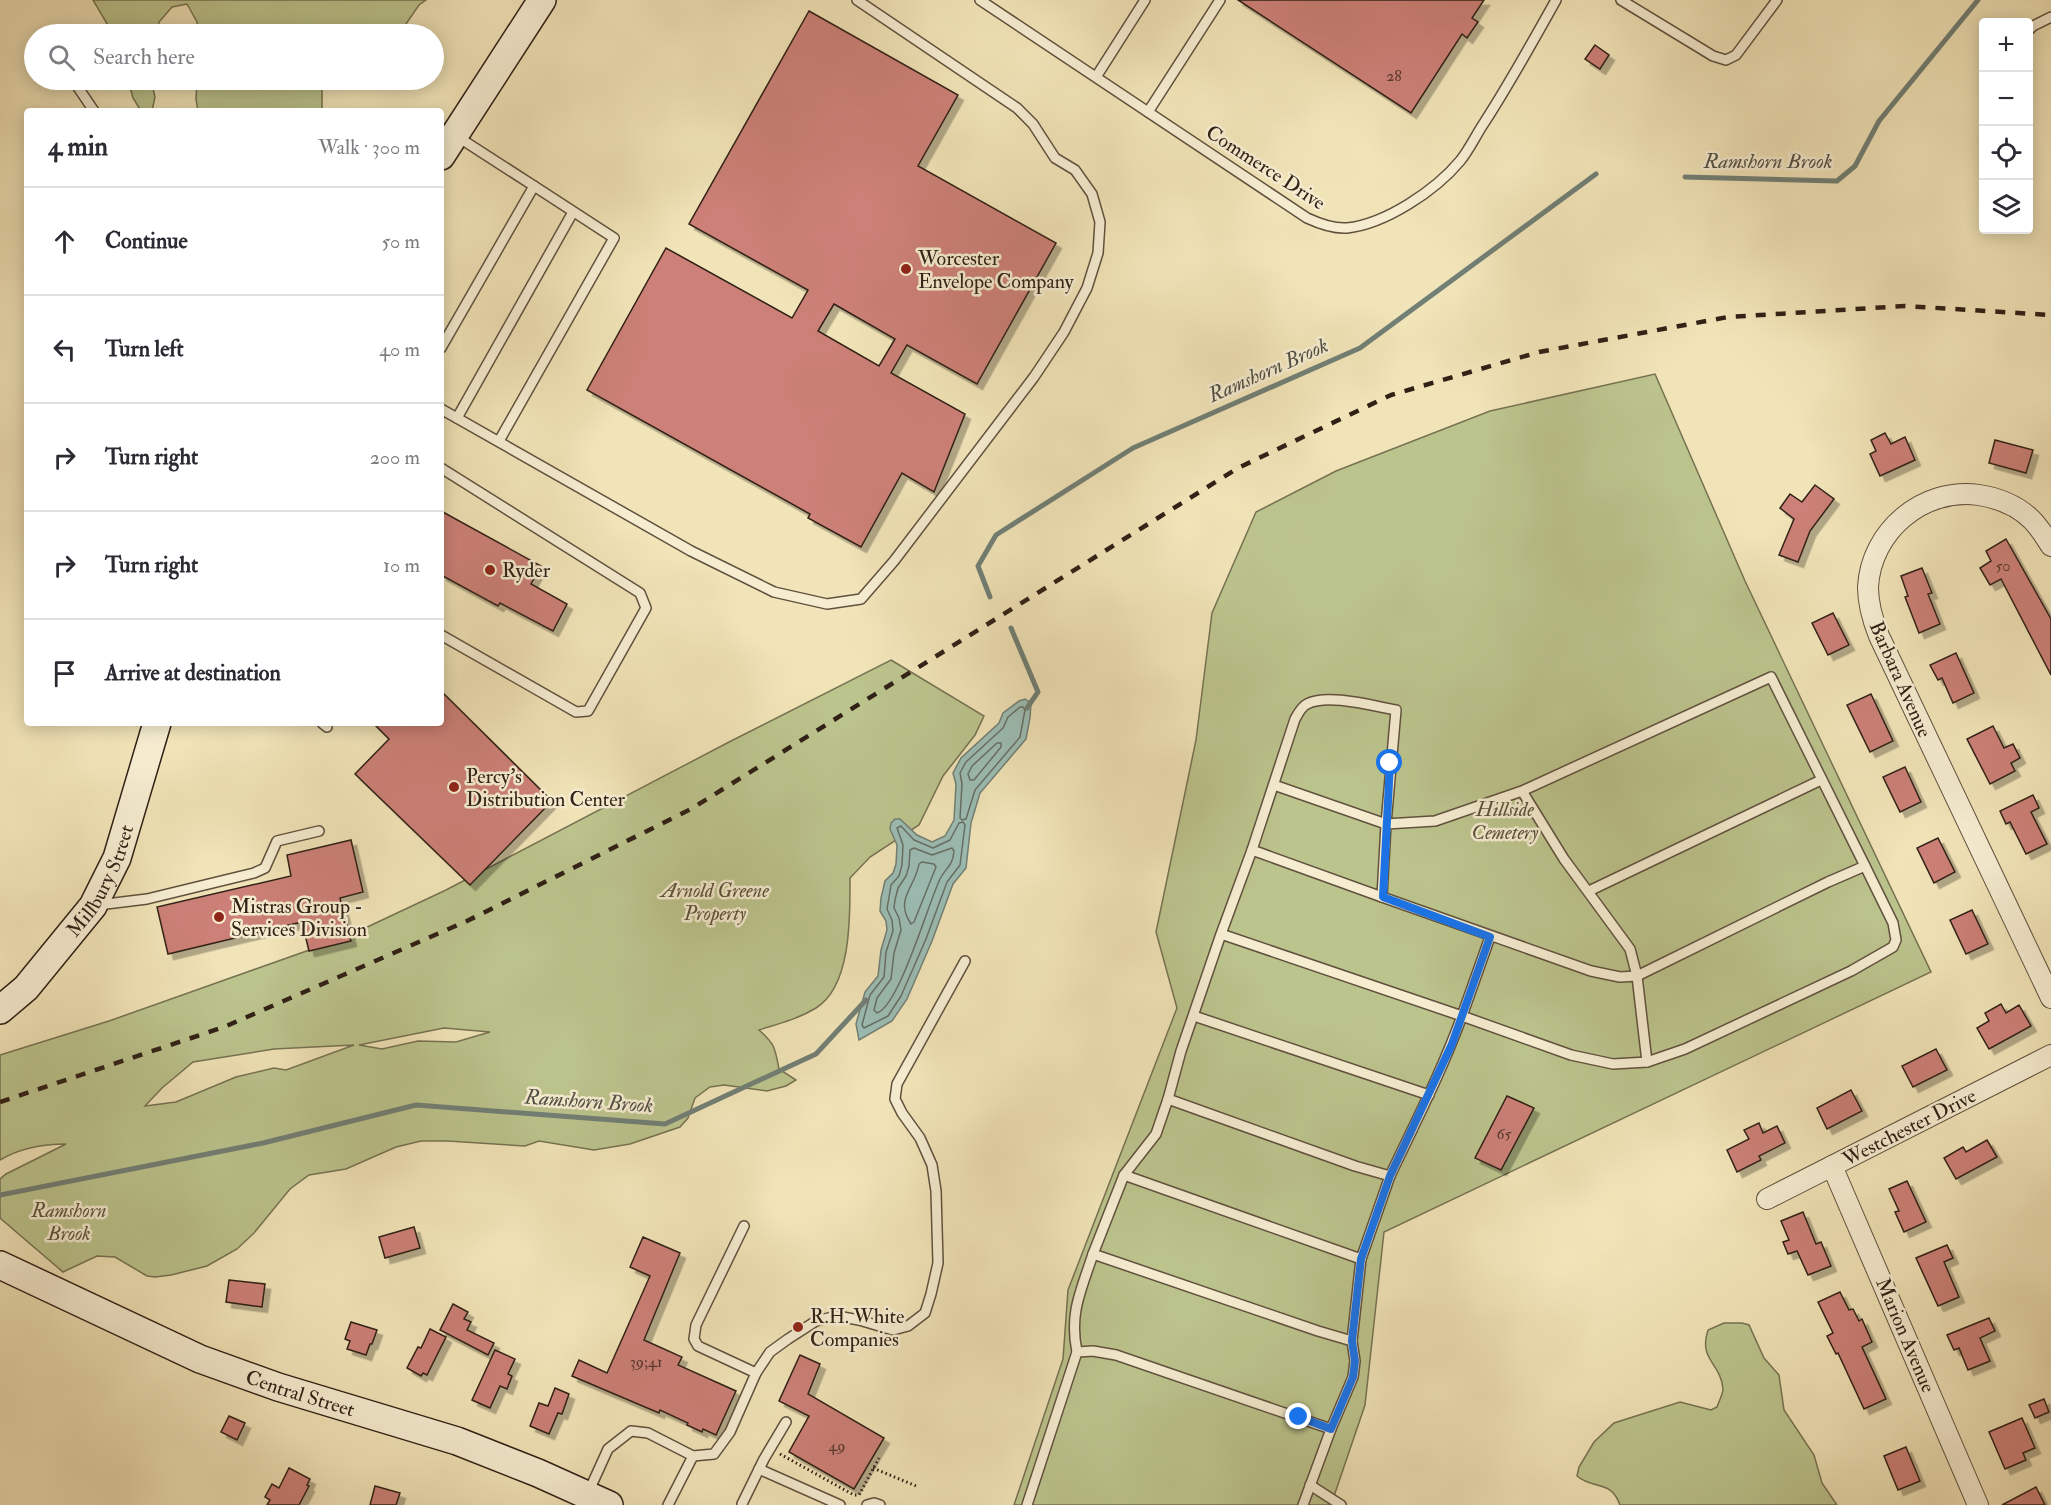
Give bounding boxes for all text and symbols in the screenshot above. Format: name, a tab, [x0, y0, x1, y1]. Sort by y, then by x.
map controls	[1979, 18, 2033, 234]
button: +	[1979, 18, 2033, 72]
search box	[24, 24, 444, 90]
icon: search	[45, 41, 78, 74]
text: Search here	[93, 43, 195, 71]
house number: 28	[1386, 66, 1402, 86]
button: −	[1979, 72, 2033, 126]
street label: Commerce Drive	[1201, 120, 1330, 215]
button: locate	[1979, 126, 2033, 180]
text: 4 min	[48, 131, 108, 163]
text: Walk · 300 m	[318, 135, 420, 160]
water label: Ramshorn Brook	[1703, 148, 1832, 175]
button: layers	[1979, 180, 2033, 234]
icon: ahead	[48, 225, 81, 258]
text: Continue	[105, 227, 188, 255]
text: 50 m	[381, 229, 420, 254]
place label: Worcester Envelope Company	[917, 246, 1075, 295]
marker: Worcester Envelope Company	[899, 262, 913, 276]
water label: Ramshorn Brook	[1203, 332, 1333, 409]
icon: left	[48, 333, 81, 366]
text: Turn left	[105, 335, 184, 363]
text: 40 m	[379, 337, 420, 362]
icon: right	[48, 441, 81, 474]
text: Turn right	[105, 443, 198, 471]
text: 200 m	[370, 445, 420, 470]
icon: right	[48, 549, 81, 582]
text: Turn right	[105, 551, 198, 579]
text: 10 m	[383, 553, 420, 578]
house number: 50	[1995, 556, 2011, 576]
place label: Ryder	[502, 558, 551, 583]
marker: Ryder	[483, 563, 497, 577]
street label: Barbara Avenue	[1864, 617, 1937, 741]
icon: arrive	[48, 657, 81, 690]
text: Arrive at destination	[105, 659, 281, 687]
route start	[1376, 749, 1402, 775]
place label: Percy's Distribution Center	[466, 764, 626, 812]
marker: Percy's Distribution Center	[447, 780, 461, 794]
park label: Hillside Cemetery	[1472, 797, 1539, 845]
street label: Millbury Street	[61, 821, 139, 942]
park label: Arnold Greene Property	[659, 878, 769, 926]
place label: Mistras Group - Services Division	[231, 894, 367, 942]
marker: Mistras Group - Services Division	[212, 910, 226, 924]
water label: Ramshorn Brook	[523, 1083, 654, 1119]
street label: Westchester Drive	[1837, 1083, 1980, 1172]
house number: 65	[1496, 1124, 1512, 1144]
park label: Ramshorn Brook	[30, 1198, 107, 1246]
street label: Marion Avenue	[1870, 1274, 1941, 1396]
place label: R.H. White Companies	[810, 1304, 904, 1353]
marker: R.H. White Companies	[791, 1320, 805, 1334]
house number: 39;41	[630, 1352, 662, 1372]
street label: Central Street	[242, 1364, 358, 1423]
route end	[1285, 1403, 1311, 1429]
house number: 49	[829, 1436, 845, 1456]

